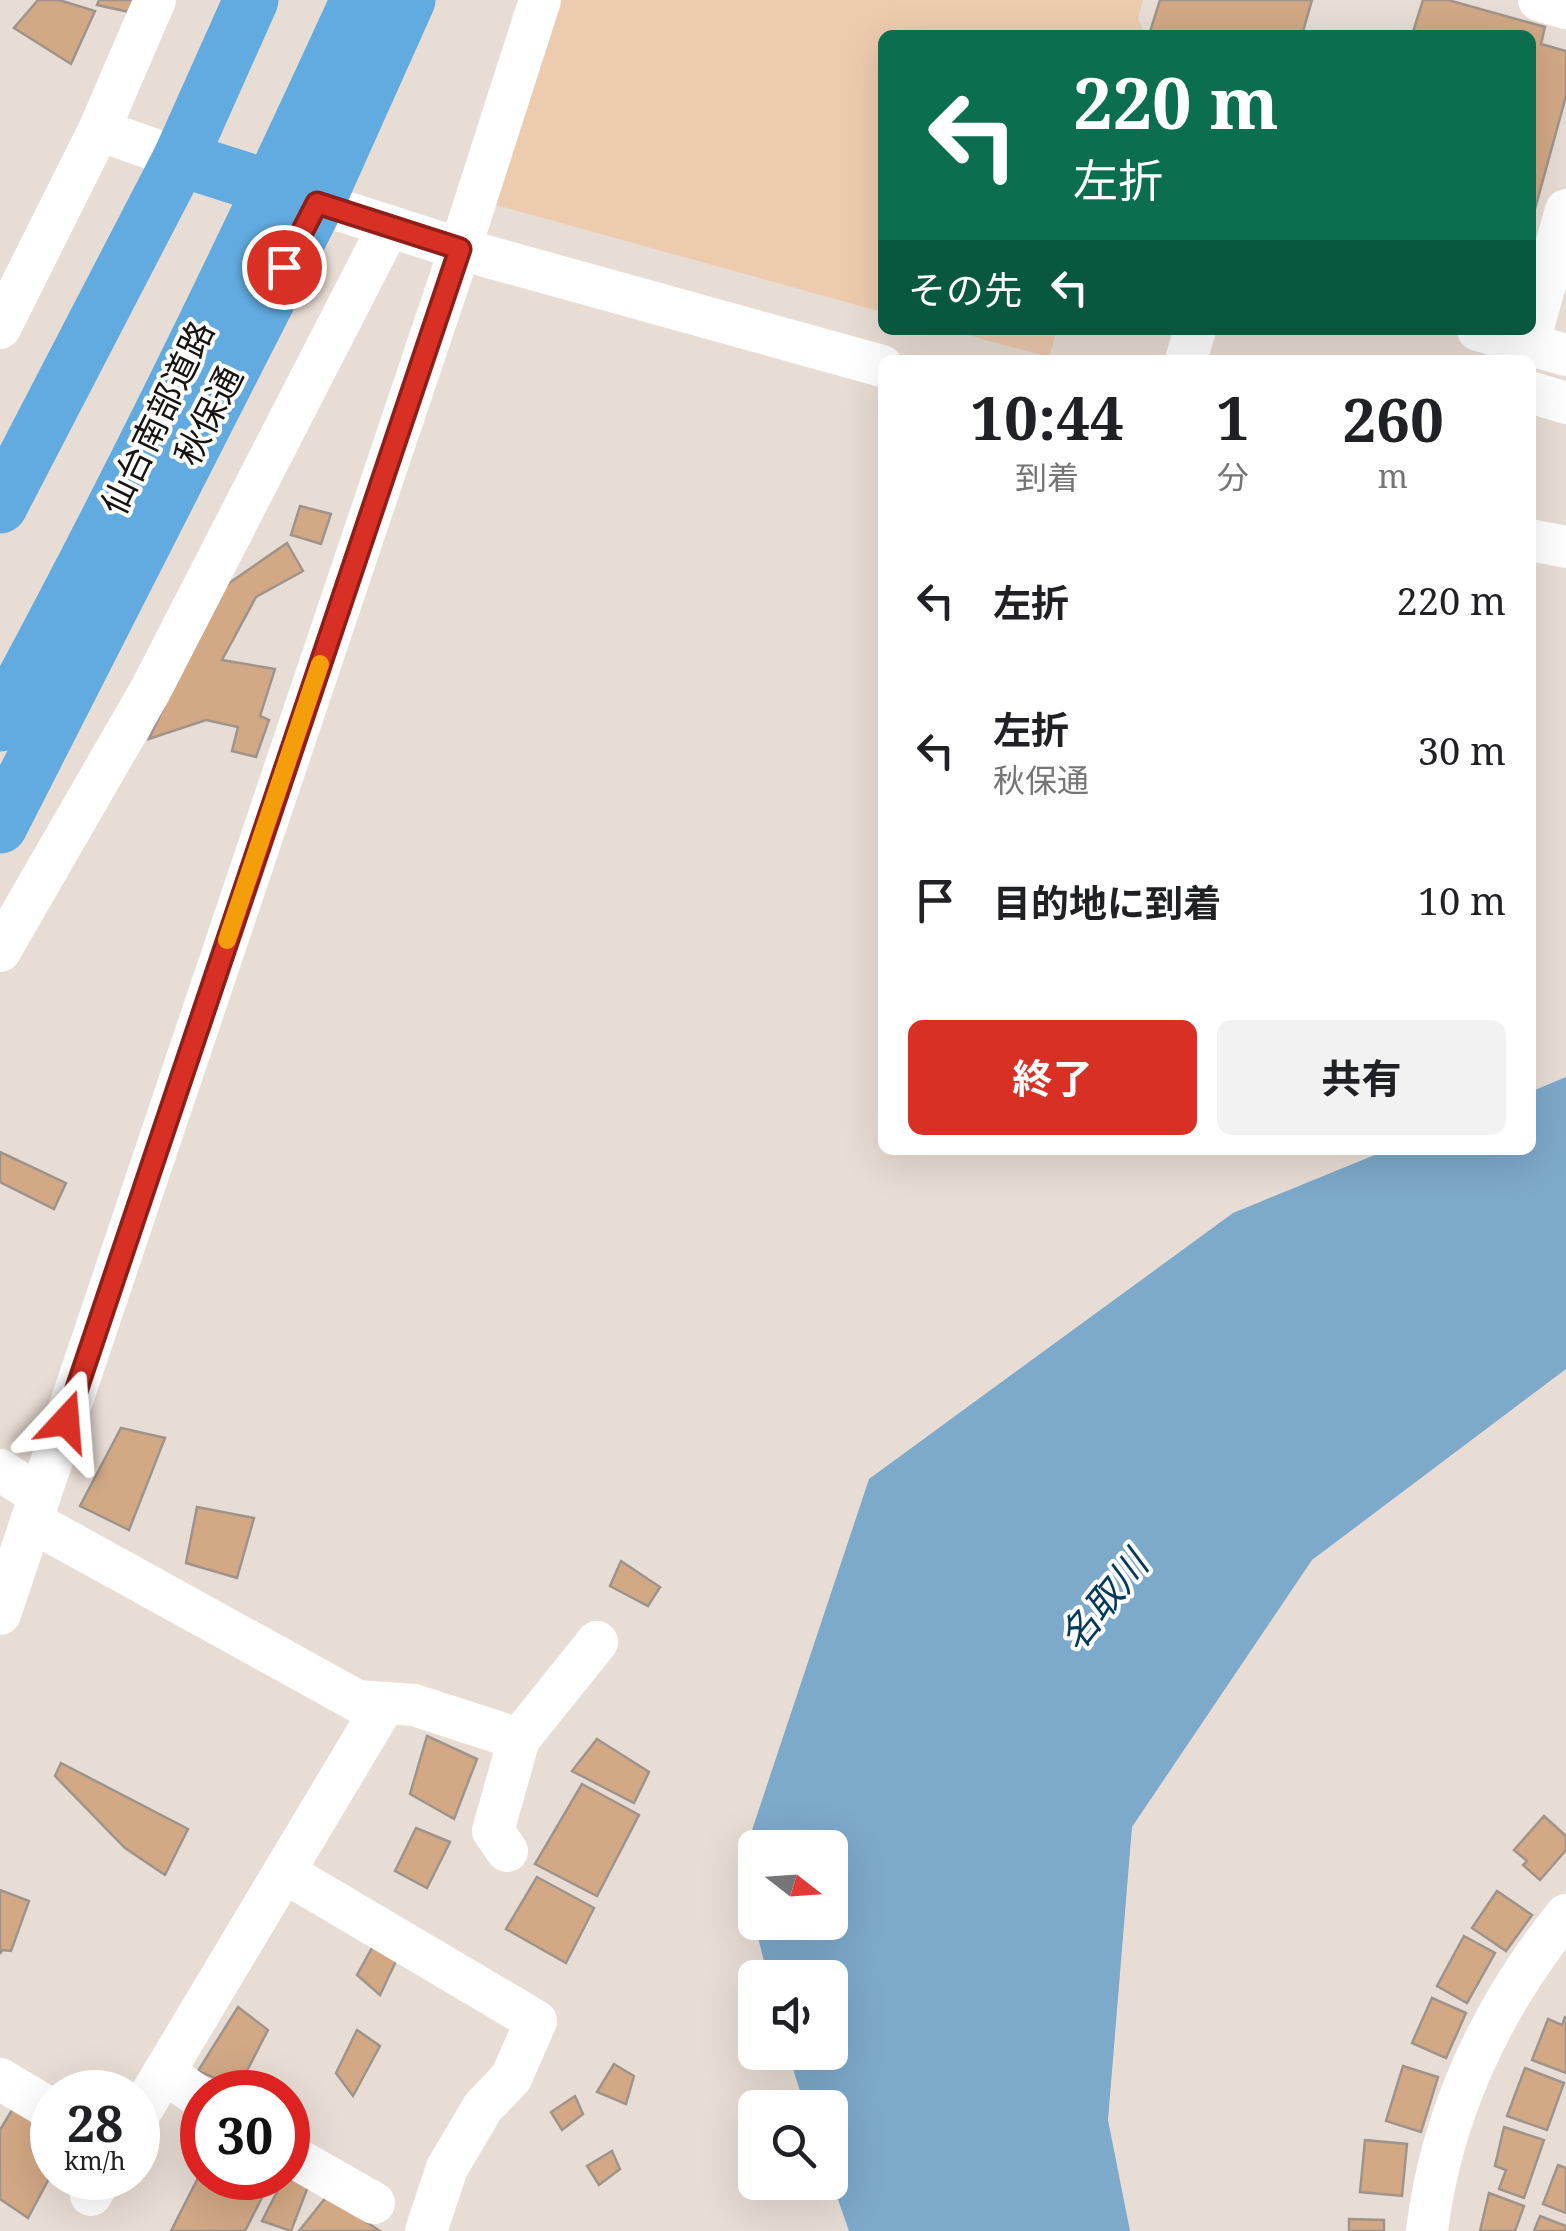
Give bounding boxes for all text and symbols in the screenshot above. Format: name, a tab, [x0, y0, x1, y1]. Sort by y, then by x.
text: 220 m	[1073, 54, 1279, 150]
icon: left	[908, 70, 1038, 200]
text: 左折	[1073, 149, 1163, 210]
pin	[242, 225, 327, 310]
icon: arrive	[257, 240, 312, 295]
icon: left	[1042, 260, 1097, 315]
text: その先	[908, 263, 1022, 315]
street label: 仙台南部道路	[89, 313, 224, 522]
street label: 秋保通	[163, 358, 252, 473]
text: 10:44	[970, 376, 1124, 458]
text: 1	[1216, 376, 1250, 458]
text: 260	[1342, 378, 1444, 460]
text: m	[1378, 454, 1408, 497]
text: 到着	[1015, 455, 1079, 498]
text: 分	[1217, 455, 1249, 498]
icon: left	[908, 573, 963, 628]
text: 220 m	[1396, 574, 1506, 626]
text: 左折	[993, 576, 1069, 628]
text: 左折	[993, 703, 1069, 755]
icon: left	[908, 723, 963, 778]
text: 30 m	[1418, 724, 1506, 776]
text: 秋保通	[993, 758, 1089, 801]
icon: arrive	[908, 873, 963, 928]
text: 10 m	[1418, 874, 1506, 926]
text: 目的地に到着	[993, 876, 1221, 928]
button: 終了	[908, 1020, 1197, 1135]
button: 共有	[1217, 1020, 1506, 1135]
position arrow	[14, 1369, 118, 1473]
water label: 名取川	[1046, 1536, 1161, 1660]
north arrow	[738, 1830, 848, 1940]
map controls	[738, 1830, 848, 2200]
button: sound	[738, 1960, 848, 2070]
speed limit sign: 30	[180, 2070, 310, 2200]
text: 28	[67, 2089, 123, 2157]
button: search	[738, 2090, 848, 2200]
text: km/h	[64, 2143, 126, 2177]

